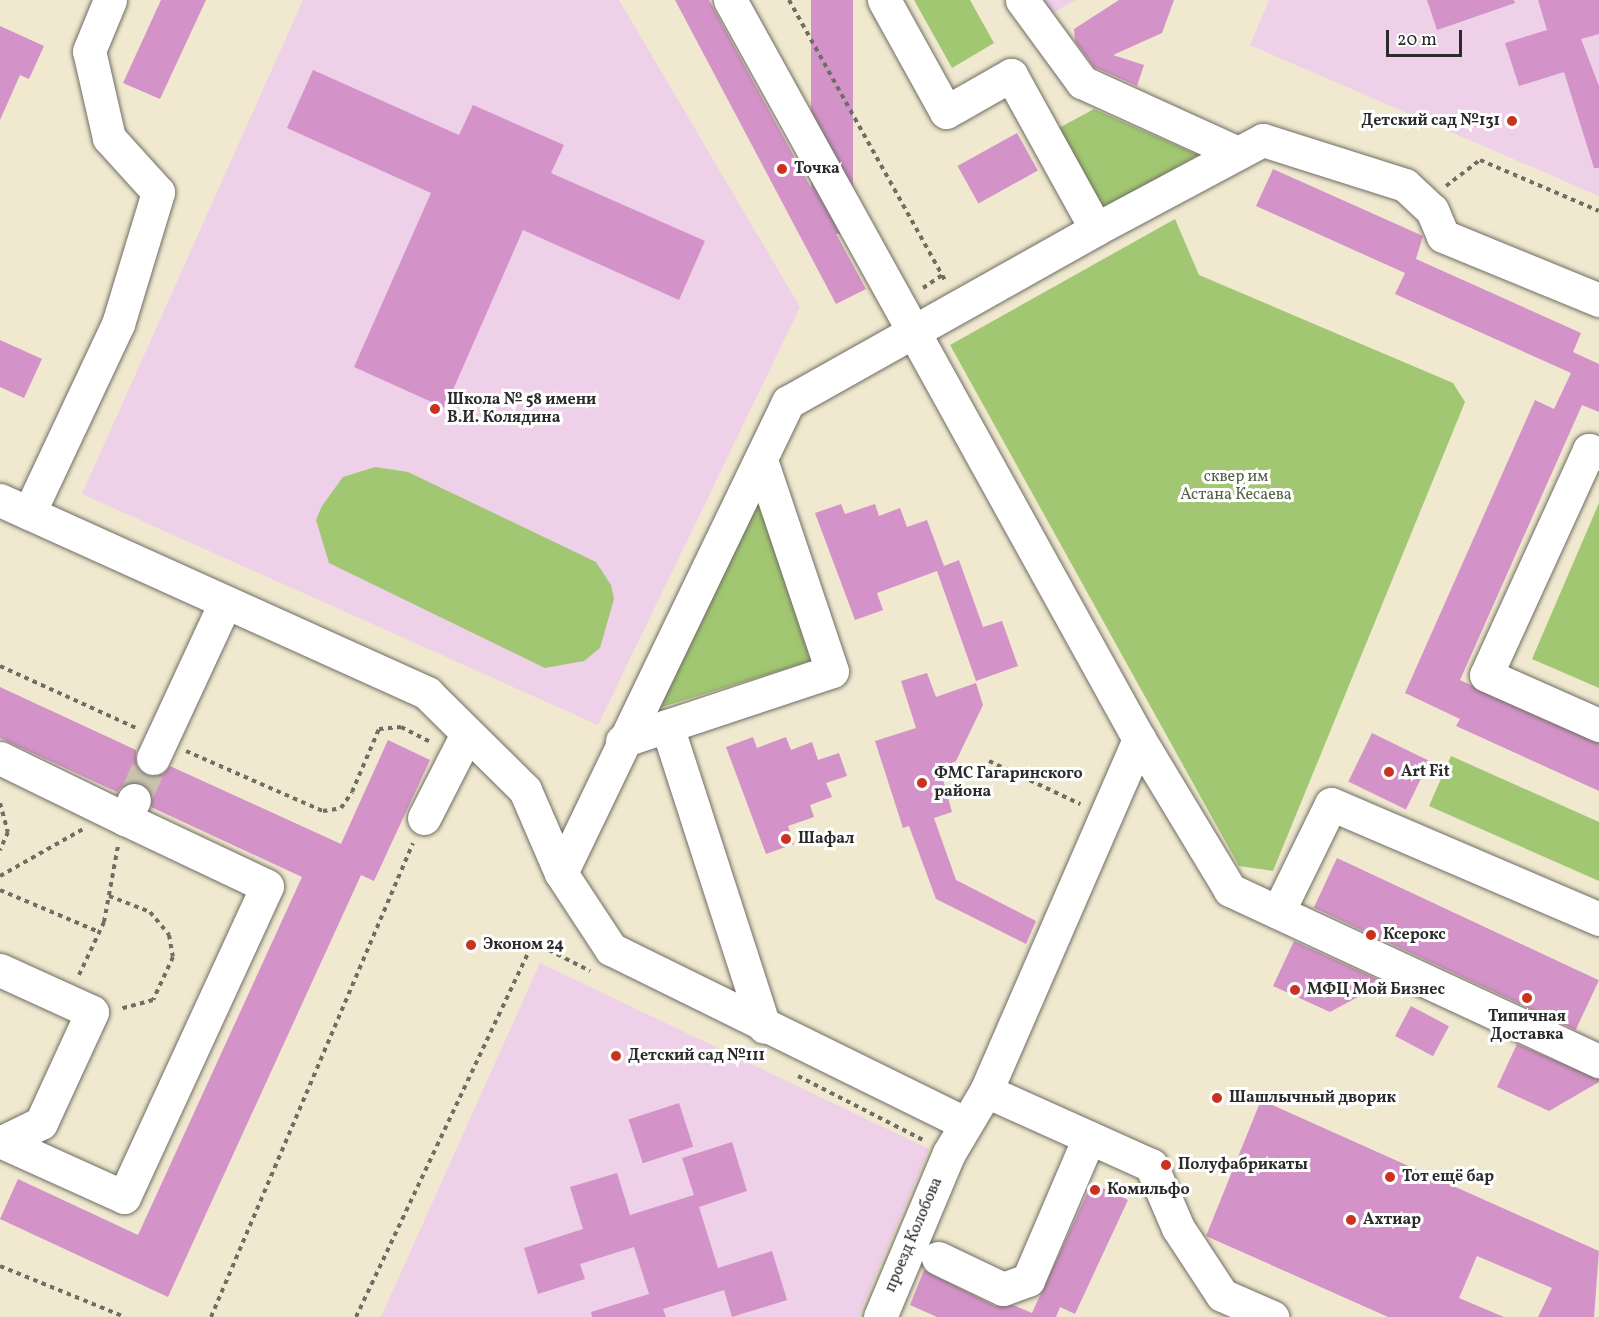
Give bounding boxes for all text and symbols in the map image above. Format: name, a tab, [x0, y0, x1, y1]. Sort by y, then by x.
scale bar	[1389, 18, 1466, 56]
text: 20 m	[1397, 28, 1437, 53]
place label: Детский сад №131	[1361, 111, 1500, 131]
marker: Детский сад №131	[1505, 114, 1519, 128]
place label: Точка	[794, 159, 840, 179]
marker: Точка	[775, 162, 789, 176]
place label: Школа № 58 имени В.И. Колядина	[447, 390, 596, 428]
marker: Школа № 58 имени В.И. Колядина	[428, 402, 442, 416]
park label: сквер им Астана Кесаева	[1180, 467, 1292, 505]
place label: Art Fit	[1401, 762, 1450, 782]
place label: ФМС Гагаринского района	[934, 764, 1083, 802]
marker: Art Fit	[1382, 765, 1396, 779]
marker: ФМС Гагаринского района	[915, 776, 929, 790]
place label: Шафал	[798, 829, 854, 849]
marker: Шафал	[779, 832, 793, 846]
place label: Ксерокс	[1383, 925, 1446, 945]
marker: Ксерокс	[1364, 928, 1378, 942]
place label: Эконом 24	[483, 935, 564, 955]
marker: Эконом 24	[464, 938, 478, 952]
place label: МФЦ Мой Бизнес	[1307, 980, 1445, 1000]
marker: МФЦ Мой Бизнес	[1288, 983, 1302, 997]
marker: Типичная Доставка	[1520, 991, 1534, 1005]
place label: Типичная Доставка	[1488, 1007, 1566, 1045]
place label: Детский сад №111	[628, 1046, 765, 1066]
marker: Детский сад №111	[609, 1049, 623, 1063]
place label: Шашлычный дворик	[1229, 1088, 1396, 1108]
marker: Шашлычный дворик	[1210, 1091, 1224, 1105]
place label: Полуфабрикаты	[1178, 1155, 1308, 1175]
marker: Полуфабрикаты	[1159, 1158, 1173, 1172]
place label: Тот ещё бар	[1402, 1167, 1494, 1187]
marker: Тот ещё бар	[1383, 1170, 1397, 1184]
street label: проезд Колобова	[881, 1175, 947, 1295]
place label: Комильфо	[1107, 1180, 1190, 1200]
marker: Комильфо	[1088, 1183, 1102, 1197]
place label: Ахтиар	[1363, 1210, 1421, 1230]
marker: Ахтиар	[1344, 1213, 1358, 1227]

